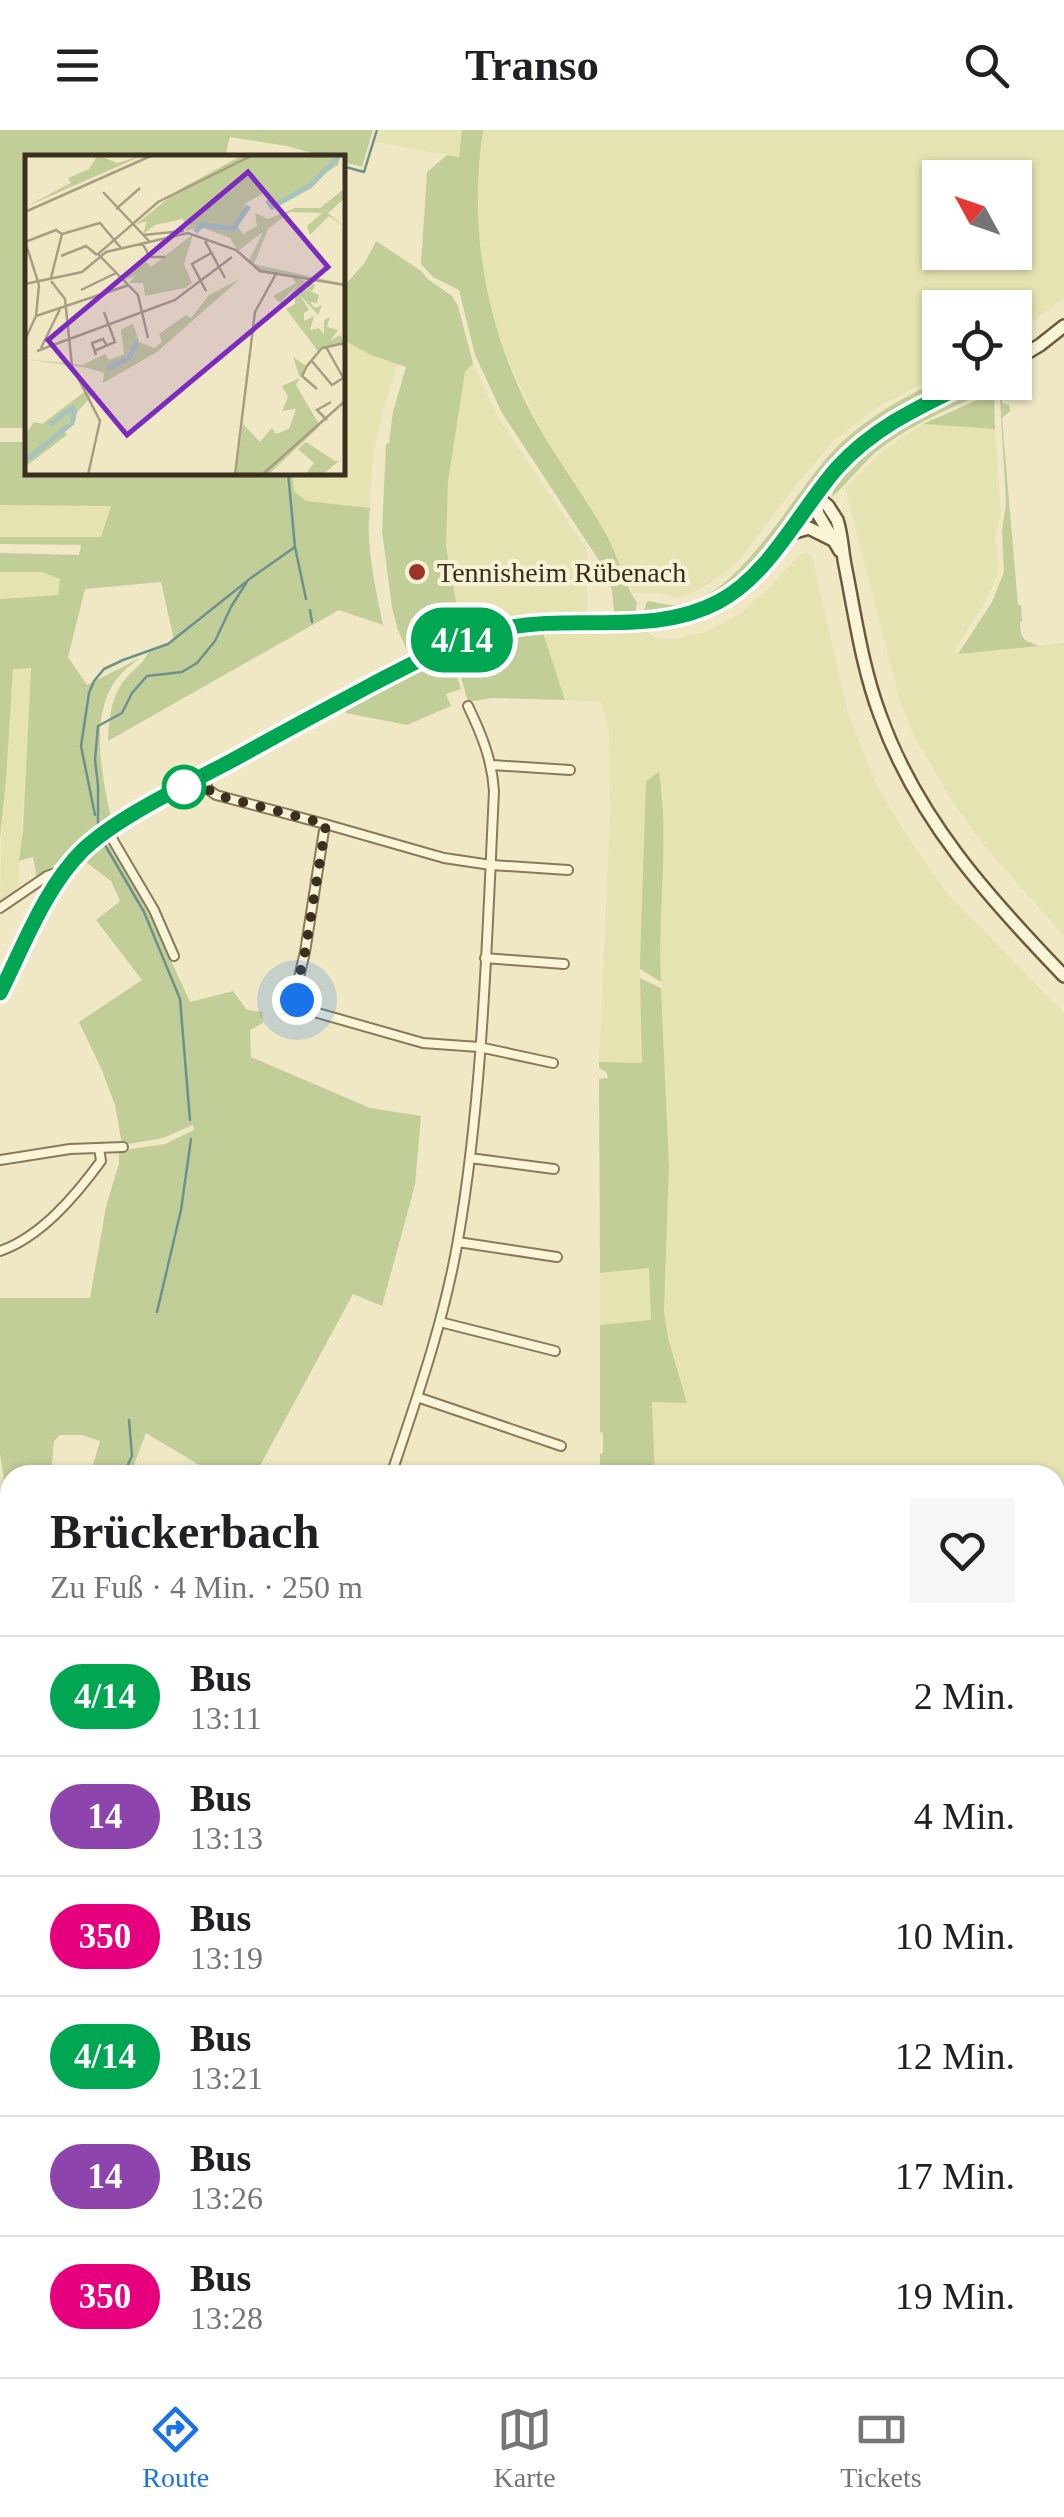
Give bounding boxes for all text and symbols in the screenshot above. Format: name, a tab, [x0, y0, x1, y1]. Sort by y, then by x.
icon: menu	[50, 38, 105, 93]
icon: search	[959, 38, 1014, 93]
text: Transo	[465, 40, 599, 90]
inset map	[25, 155, 345, 475]
north arrow	[922, 160, 1032, 270]
map controls	[922, 160, 1032, 400]
button: locate	[922, 290, 1032, 400]
place label: Tennisheim Rübenach	[437, 557, 686, 588]
marker: Tennisheim Rübenach	[406, 561, 428, 583]
line badge: 4/14	[392, 608, 532, 672]
text: 4/14	[431, 621, 493, 660]
unlabelled marker	[163, 766, 205, 808]
your location	[272, 975, 322, 1025]
button: heart	[910, 1498, 1015, 1603]
text: Brückerbach	[50, 1505, 319, 1558]
text: Zu Fuß · 4 Min. · 250 m	[50, 1569, 363, 1605]
text: Bus	[190, 1657, 251, 1699]
text: 2 Min.	[914, 1675, 1015, 1717]
text: 4/14	[74, 1677, 136, 1716]
text: 13:11	[190, 1700, 262, 1736]
text: Bus	[190, 1777, 251, 1819]
text: 4 Min.	[914, 1795, 1015, 1837]
text: 14	[88, 1797, 123, 1836]
text: 13:13	[190, 1820, 263, 1856]
text: Bus	[190, 1897, 251, 1939]
text: 10 Min.	[895, 1915, 1015, 1957]
text: 350	[79, 1917, 131, 1956]
text: 13:19	[190, 1940, 263, 1976]
text: Bus	[190, 2017, 251, 2059]
text: 12 Min.	[895, 2035, 1015, 2077]
text: 4/14	[74, 2037, 136, 2076]
text: 13:21	[190, 2060, 263, 2096]
text: Bus	[190, 2137, 251, 2179]
text: 17 Min.	[895, 2155, 1015, 2197]
text: 14	[88, 2157, 123, 2196]
text: 13:26	[190, 2180, 263, 2216]
text: Bus	[190, 2257, 251, 2299]
text: 19 Min.	[895, 2275, 1015, 2317]
text: 350	[79, 2277, 131, 2316]
text: 13:28	[190, 2300, 263, 2336]
tab: Route	[142, 2402, 209, 2494]
tab: Karte	[494, 2402, 556, 2494]
tab: Tickets	[840, 2402, 922, 2494]

